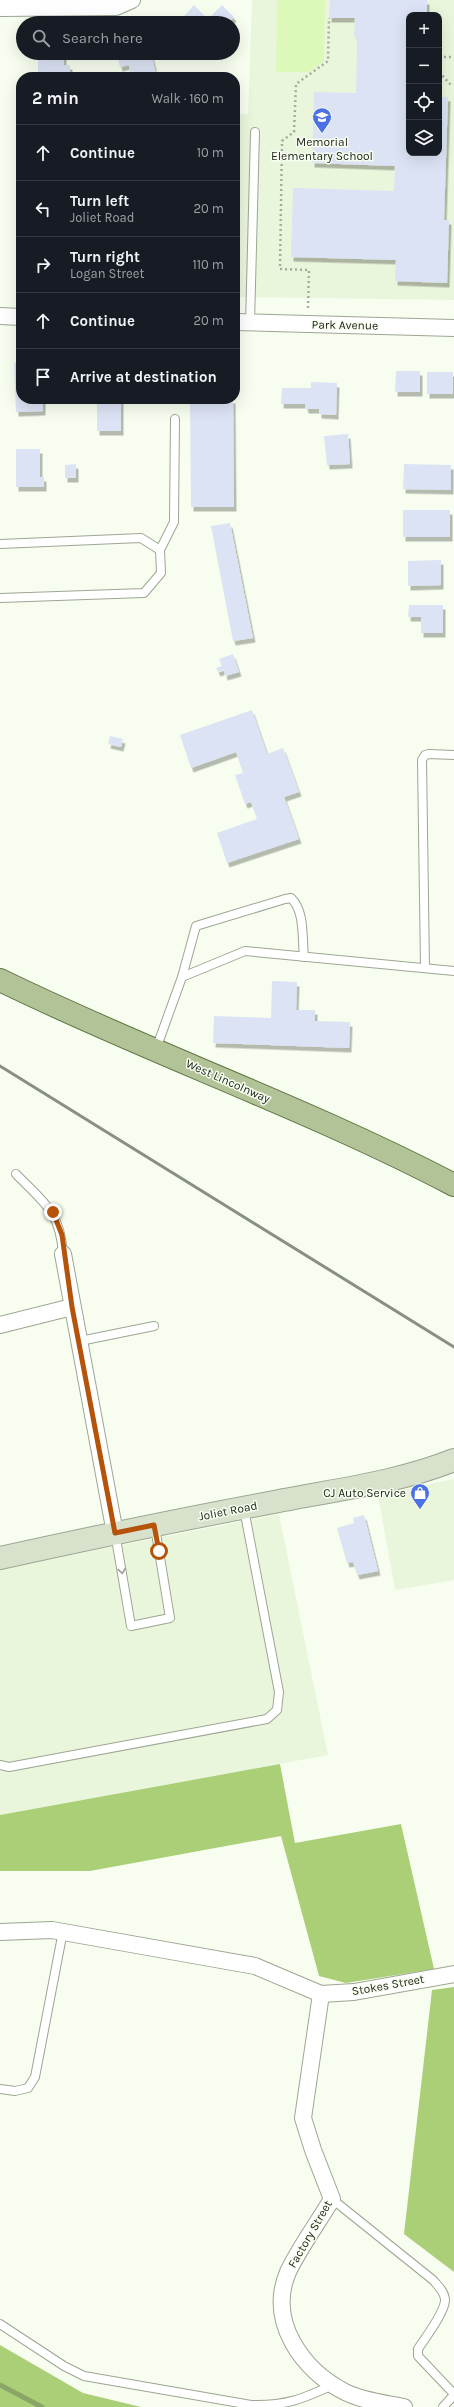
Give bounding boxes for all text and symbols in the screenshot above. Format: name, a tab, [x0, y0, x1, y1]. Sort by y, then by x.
map controls	[406, 12, 442, 156]
button: +	[406, 12, 442, 48]
search box	[16, 16, 240, 60]
icon: search	[30, 27, 52, 49]
text: Search here	[62, 29, 143, 47]
button: −	[406, 48, 442, 84]
button: locate	[406, 84, 442, 120]
text: 2 min	[32, 88, 79, 108]
text: Walk · 160 m	[151, 91, 224, 106]
school or university icon: Memorial Elementary School	[311, 106, 333, 134]
button: layers	[406, 120, 442, 156]
place label: Memorial Elementary School	[271, 135, 373, 163]
icon: ahead	[32, 142, 54, 164]
text: Continue	[70, 144, 135, 162]
text: 10 m	[197, 145, 224, 160]
text: Turn left	[70, 192, 129, 210]
icon: left	[32, 198, 54, 220]
text: 20 m	[194, 201, 224, 216]
text: Joliet Road	[70, 210, 134, 225]
text: Turn right	[70, 248, 140, 266]
icon: right	[32, 254, 54, 276]
text: 110 m	[192, 257, 224, 272]
text: Logan Street	[70, 266, 144, 281]
icon: ahead	[32, 310, 54, 332]
text: Continue	[70, 312, 135, 330]
text: 20 m	[194, 313, 224, 328]
street label: Park Avenue	[312, 317, 378, 333]
icon: arrive	[32, 366, 54, 388]
text: Arrive at destination	[70, 368, 217, 386]
street label: West Lincolnway	[184, 1056, 273, 1106]
route end	[44, 1203, 62, 1221]
shop icon: CJ Auto Service	[409, 1482, 431, 1510]
place label: CJ Auto Service	[323, 1486, 406, 1500]
street label: Joliet Road	[197, 1498, 259, 1524]
route start	[150, 1542, 168, 1560]
one-way arrow	[117, 1568, 125, 1574]
street label: Stokes Street	[351, 1972, 426, 1998]
street label: Factory Street	[285, 2197, 335, 2270]

